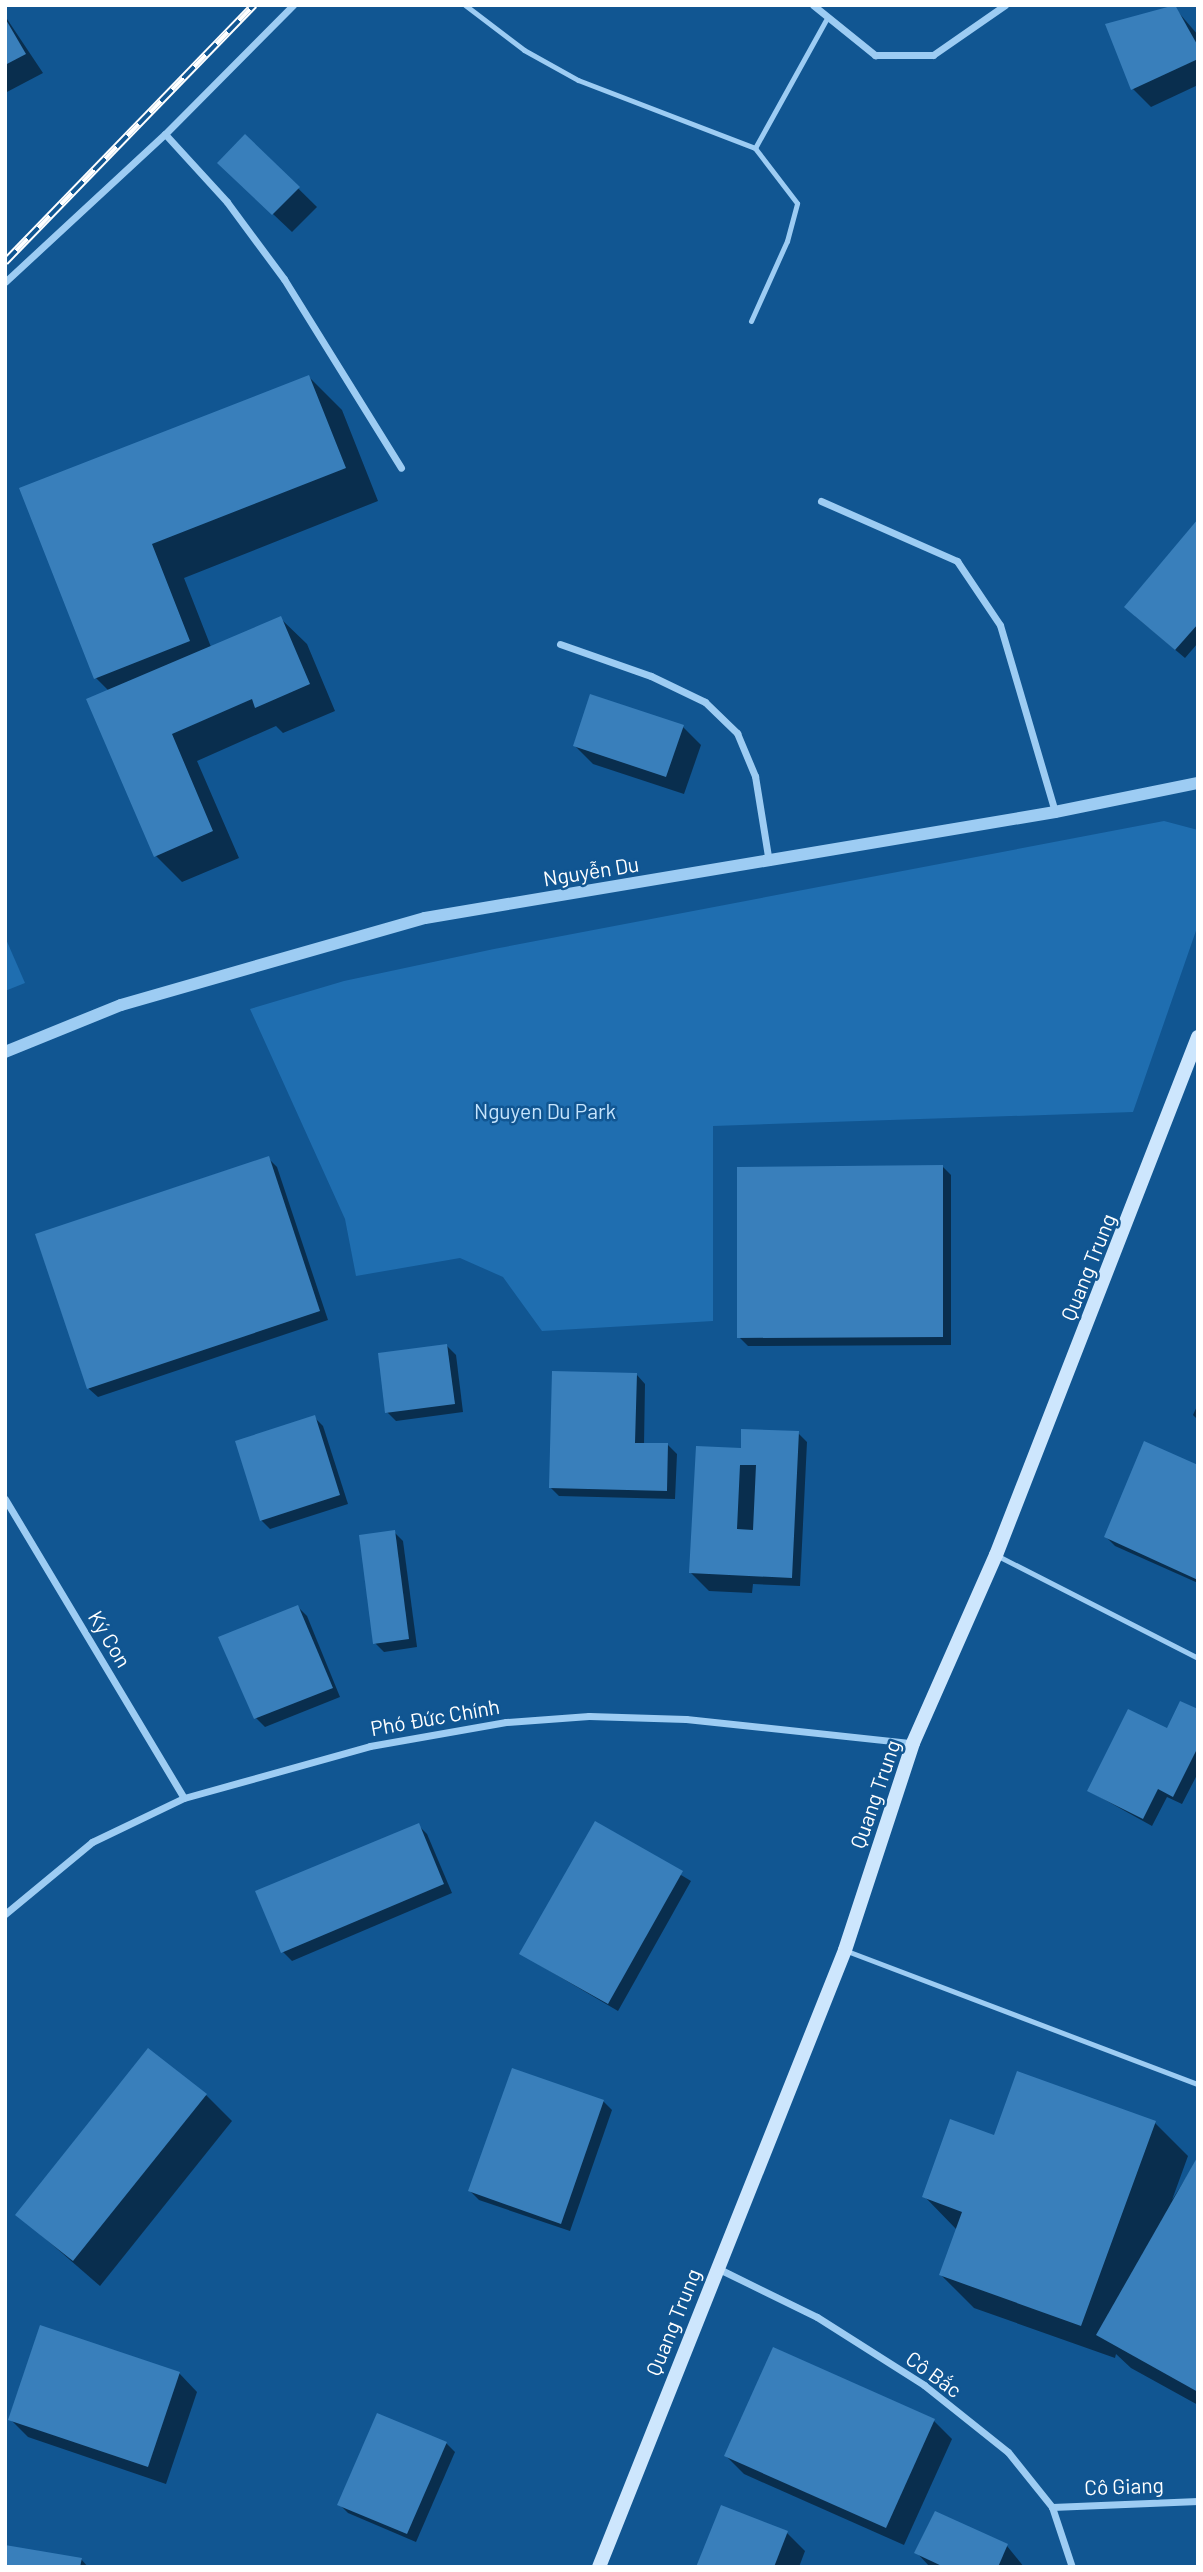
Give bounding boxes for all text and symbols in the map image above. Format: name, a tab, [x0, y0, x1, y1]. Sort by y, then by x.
street label: Nguyễn Du	[541, 851, 641, 891]
park label: Nguyen Du Park	[474, 1098, 616, 1124]
street label: Quang Trung	[1055, 1210, 1121, 1324]
street label: Ký Con	[83, 1606, 137, 1672]
street label: Phó Đức Chính	[368, 1693, 502, 1741]
street label: Quang Trung	[845, 1736, 905, 1852]
street label: Quang Trung	[640, 2265, 706, 2379]
street label: Cô Bắc	[901, 2345, 967, 2403]
street label: Cô Giang	[1084, 2472, 1164, 2500]

